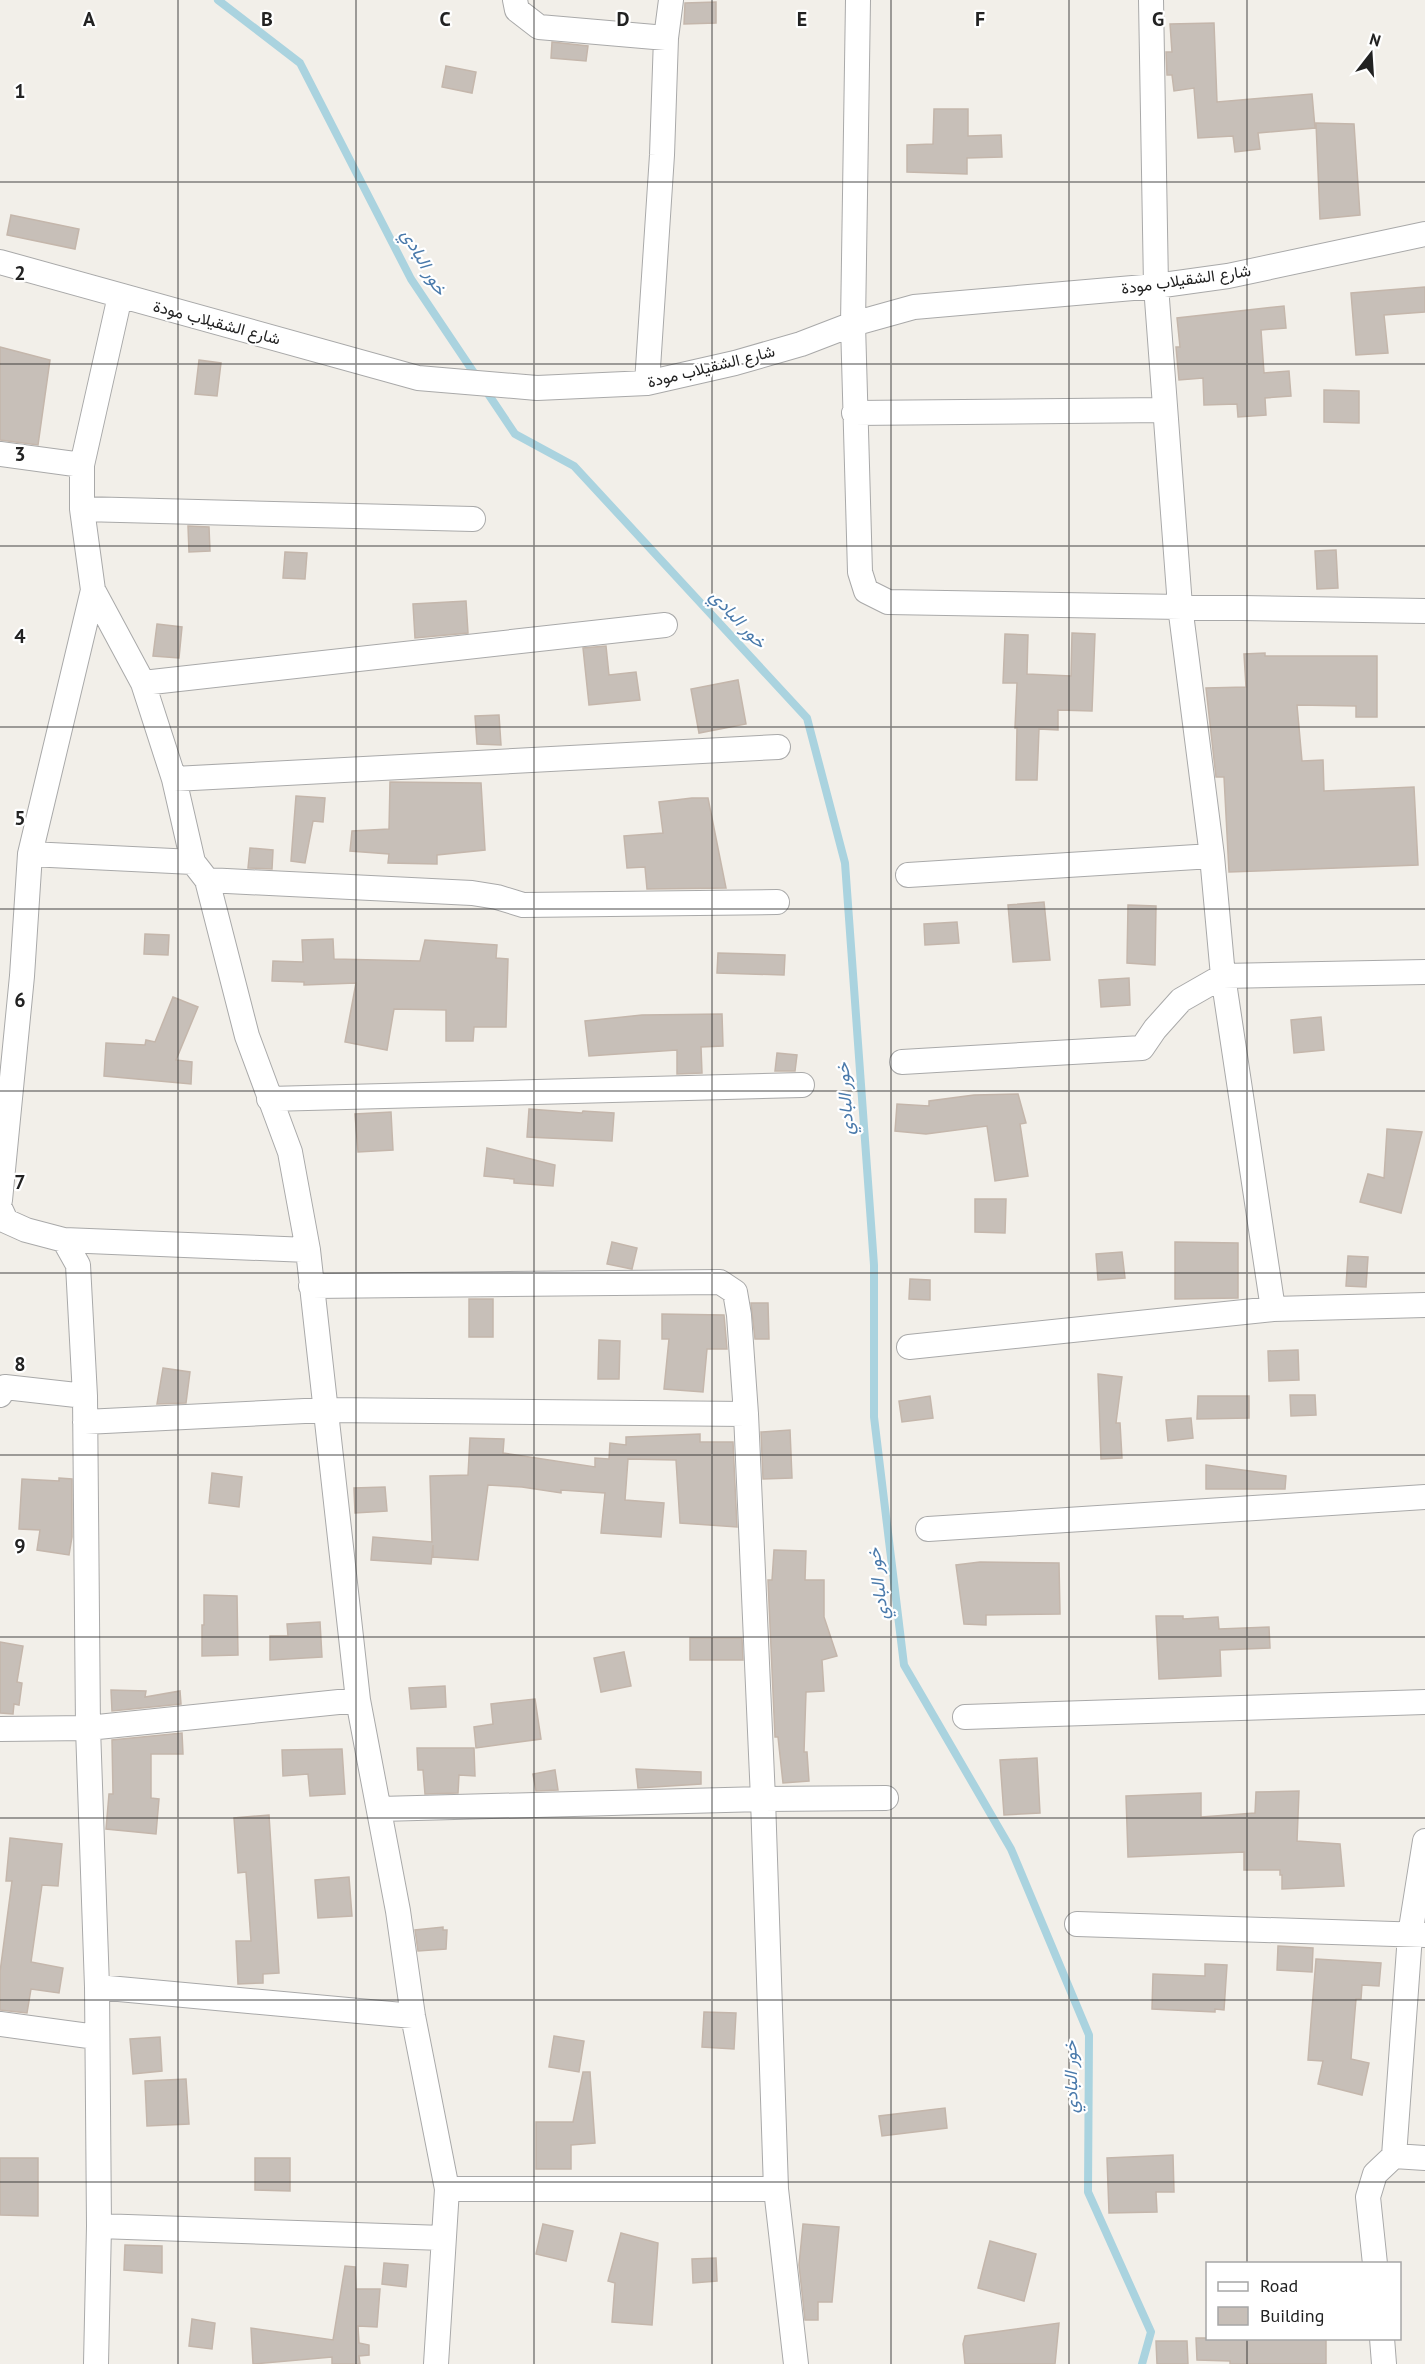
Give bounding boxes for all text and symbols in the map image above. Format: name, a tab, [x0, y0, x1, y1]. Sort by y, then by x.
text: A	[83, 6, 96, 32]
text: B	[261, 6, 273, 32]
text: C	[439, 6, 451, 32]
text: D	[617, 6, 630, 32]
text: E	[797, 6, 807, 32]
text: F	[975, 6, 985, 32]
text: G	[1152, 6, 1164, 32]
north arrow	[1341, 24, 1401, 84]
text: N	[1367, 29, 1383, 51]
text: 1	[14, 78, 26, 104]
water label: خور البادي	[393, 225, 453, 302]
text: 2	[14, 260, 26, 286]
street label: شارع الشقيلاب مودة	[1120, 260, 1252, 300]
street label: شارع الشقيلاب مودة	[151, 295, 283, 351]
street label: شارع الشقيلاب مودة	[645, 340, 777, 393]
text: 3	[14, 441, 26, 467]
water label: خور البادي	[702, 584, 772, 656]
text: 4	[14, 623, 26, 649]
text: 5	[14, 805, 26, 831]
text: 6	[14, 987, 26, 1013]
water label: خور البادي	[830, 1061, 862, 1136]
text: 7	[14, 1169, 26, 1195]
text: 8	[14, 1351, 26, 1377]
text: 9	[14, 1533, 26, 1559]
water label: خور البادي	[862, 1545, 897, 1622]
water label: خور البادي	[1058, 2039, 1087, 2114]
legend	[1206, 2262, 1401, 2340]
text: Road	[1260, 2274, 1298, 2297]
text: Building	[1260, 2304, 1324, 2327]

